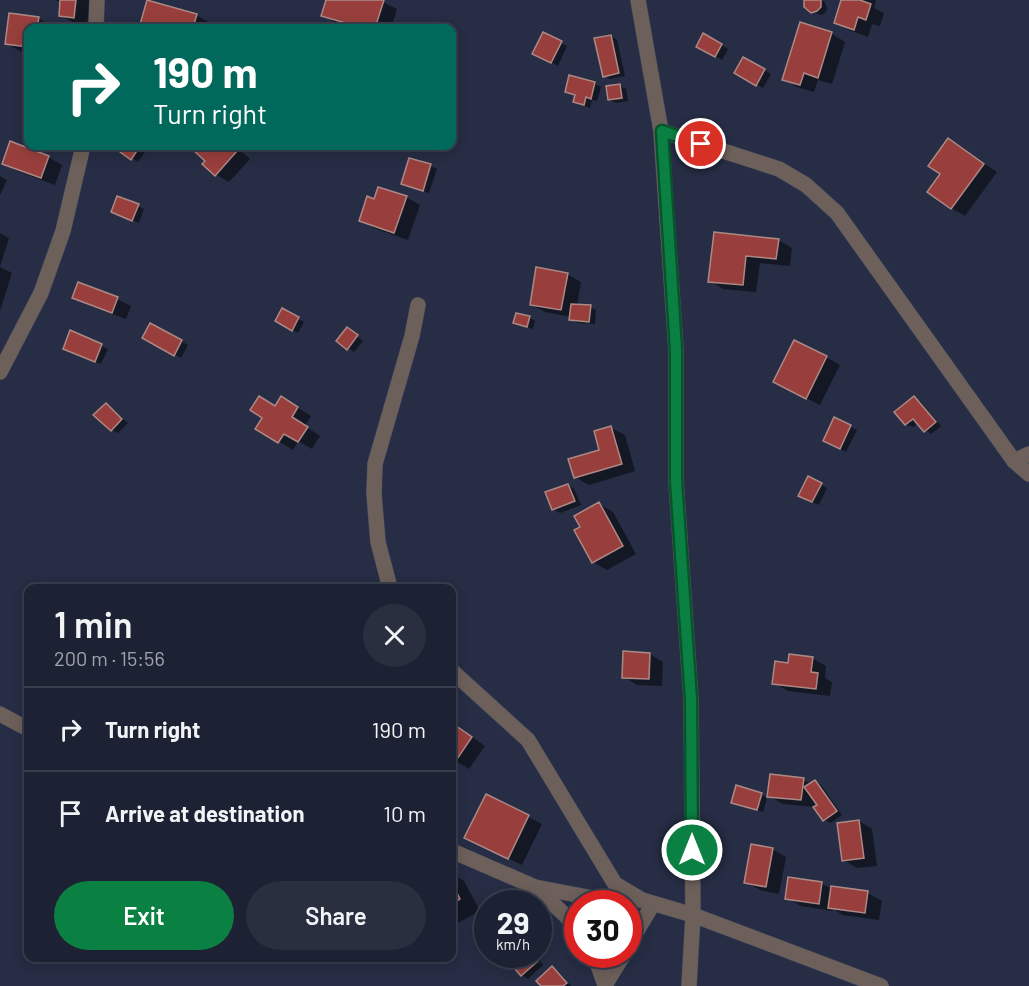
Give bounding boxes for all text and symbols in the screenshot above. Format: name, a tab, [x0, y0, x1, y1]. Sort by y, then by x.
text: 190 m	[153, 46, 258, 96]
icon: right	[54, 48, 132, 126]
text: Turn right	[153, 97, 267, 129]
pin	[675, 118, 726, 169]
icon: arrive	[684, 127, 717, 160]
text: 1 min	[54, 602, 133, 645]
button: close	[363, 604, 426, 667]
text: 200 m · 15:56	[54, 646, 165, 670]
icon: right	[54, 713, 87, 746]
text: Turn right	[105, 716, 200, 742]
text: 190 m	[372, 716, 426, 742]
icon: arrive	[54, 797, 87, 830]
text: Arrive at destination	[105, 800, 304, 826]
text: 10 m	[383, 800, 426, 826]
position arrow	[660, 818, 724, 882]
button: Exit	[54, 881, 234, 950]
button: Share	[246, 881, 426, 950]
speed limit sign: 30	[564, 890, 642, 968]
text: 29	[497, 904, 529, 940]
text: km/h	[496, 935, 530, 953]

